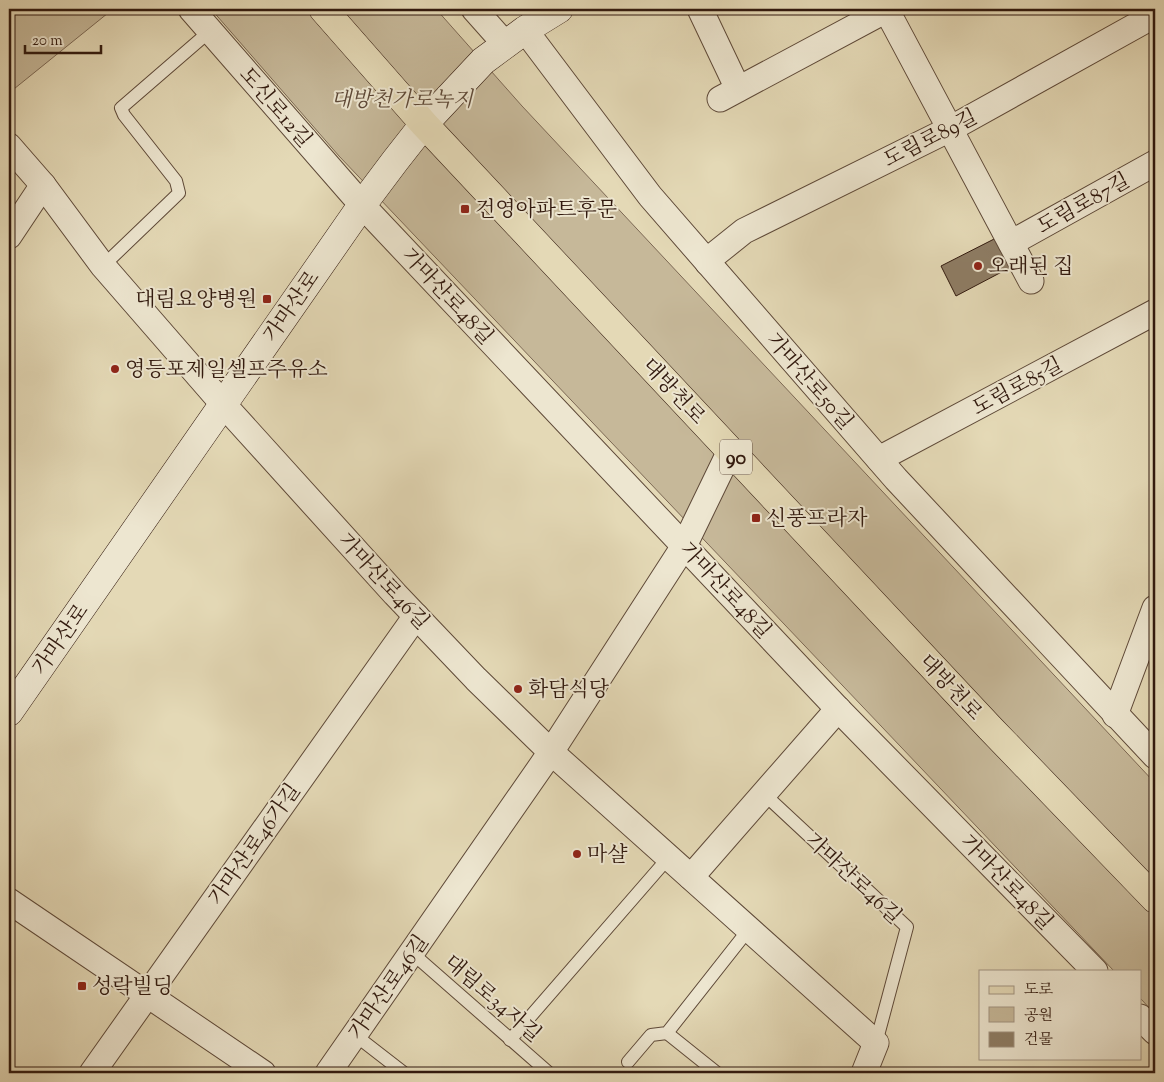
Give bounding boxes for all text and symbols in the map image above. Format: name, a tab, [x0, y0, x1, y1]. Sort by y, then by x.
scale bar	[25, 22, 101, 54]
text: 20 m	[32, 31, 63, 52]
street label: 도신로12길	[231, 61, 318, 155]
park label: 대방천가로녹지	[331, 86, 475, 116]
street label: 도림로89길	[879, 103, 983, 176]
street label: 도림로87길	[1032, 167, 1136, 243]
place label: 건영아파트후문	[475, 196, 617, 226]
marker: 건영아파트후문	[459, 203, 471, 215]
street label: 가마산로48길	[394, 242, 499, 352]
place label: 오래된 집	[988, 253, 1074, 283]
marker: 오래된 집	[972, 260, 984, 272]
street label: 가마산로	[257, 265, 328, 349]
place label: 대림요양병원	[135, 286, 257, 316]
marker: 대림요양병원	[261, 293, 273, 305]
street label: 가마산로50길	[758, 327, 859, 437]
street label: 도림로85길	[967, 351, 1069, 424]
street label: 대방천로	[634, 352, 711, 432]
place label: 영등포제일셀프주유소	[125, 356, 328, 386]
marker: 영등포제일셀프주유소	[109, 363, 121, 375]
road number: 90	[720, 440, 752, 474]
place label: 신풍프라자	[766, 505, 868, 535]
marker: 신풍프라자	[750, 512, 762, 524]
street label: 가마산로46길	[330, 527, 435, 637]
street label: 가마산로48길	[672, 536, 777, 646]
street label: 가마산로	[26, 598, 97, 682]
street label: 대방천로	[911, 648, 988, 728]
place label: 화담식당	[528, 676, 610, 706]
marker: 화담식당	[512, 683, 524, 695]
street label: 가마산로46가길	[202, 778, 309, 912]
street label: 가마산로46길	[798, 827, 908, 932]
street label: 가마산로48길	[952, 829, 1059, 938]
place label: 마샬	[587, 841, 628, 871]
marker: 마샬	[571, 848, 583, 860]
street label: 가마산로46길	[342, 929, 437, 1047]
street label: 대림로34자길	[436, 949, 547, 1050]
legend	[979, 970, 1142, 1060]
place label: 성락빌딩	[92, 973, 173, 1003]
marker: 성락빌딩	[76, 980, 88, 992]
text: 도로	[1024, 980, 1053, 1001]
text: 공원	[1024, 1006, 1053, 1027]
text: 건물	[1024, 1030, 1053, 1051]

